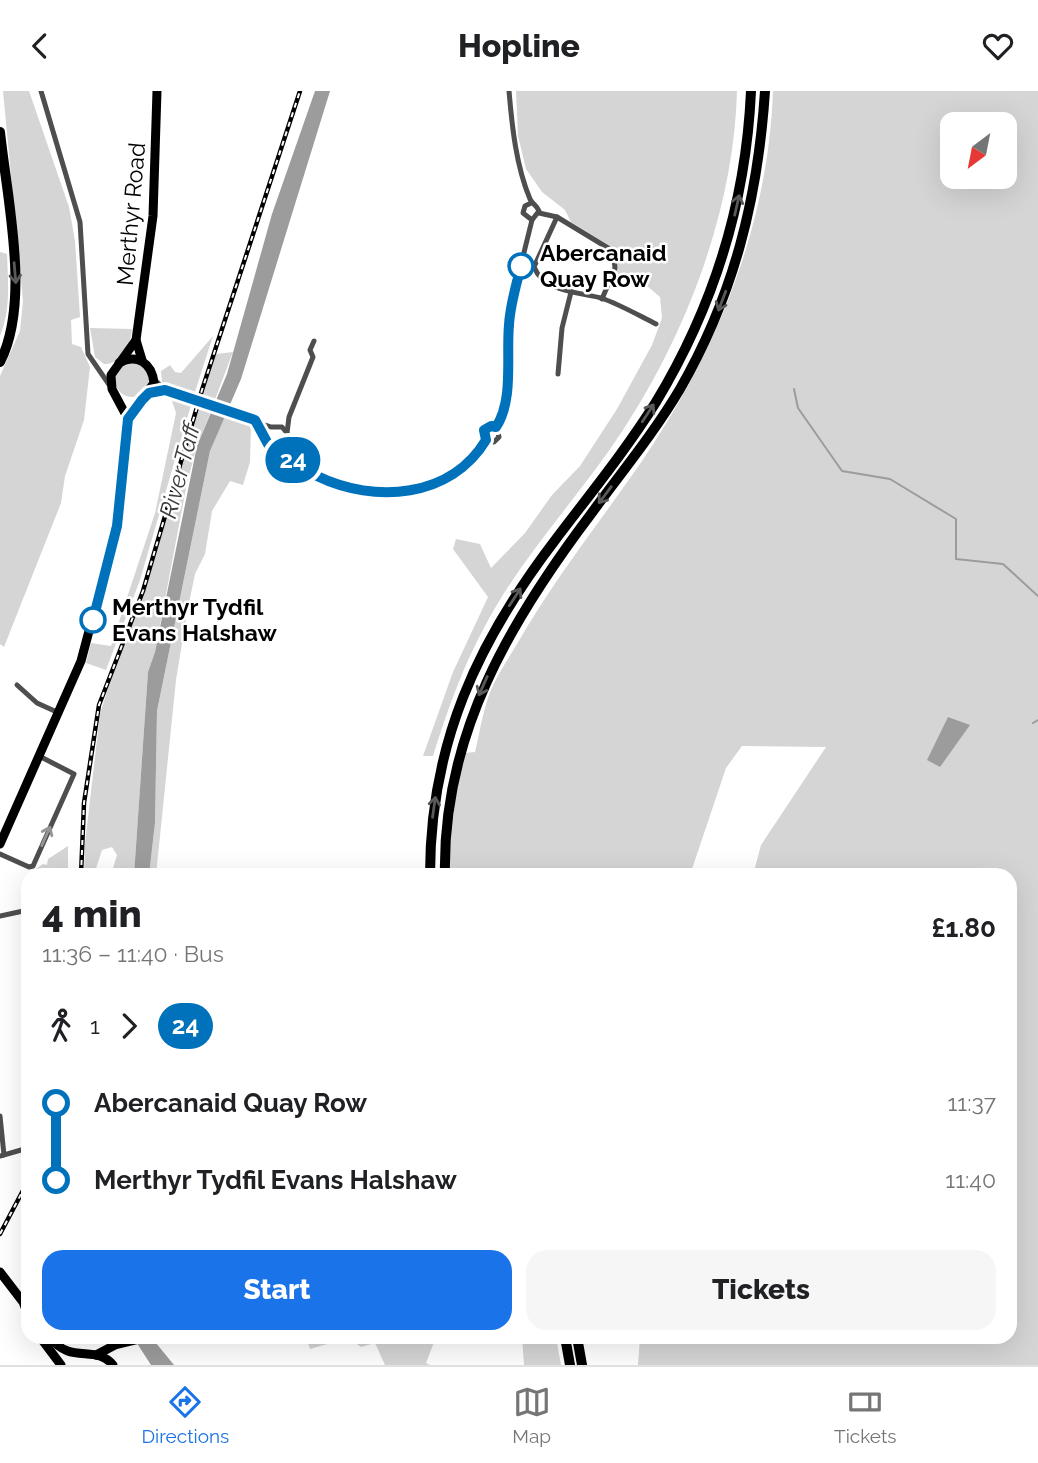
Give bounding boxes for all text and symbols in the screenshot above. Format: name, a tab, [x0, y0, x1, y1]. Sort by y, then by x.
icon: back	[21, 27, 59, 65]
text: Hopline	[458, 27, 580, 64]
icon: heart	[979, 27, 1017, 65]
north arrow	[940, 112, 1017, 189]
map controls	[940, 112, 1017, 189]
street label: Merthyr Road	[111, 141, 150, 287]
one-way arrow	[731, 194, 744, 217]
place label: Abercanaid Quay Row	[540, 239, 667, 292]
marker: Abercanaid Quay Row	[508, 253, 534, 279]
one-way arrow	[9, 262, 22, 284]
one-way arrow	[715, 289, 728, 311]
one-way arrow	[641, 404, 656, 423]
water label: River Taff	[153, 418, 207, 521]
line badge: 24	[262, 437, 324, 483]
text: 24	[279, 445, 307, 474]
one-way arrow	[598, 485, 613, 503]
one-way arrow	[508, 588, 522, 607]
place label: Merthyr Tydfil Evans Halshaw	[112, 593, 277, 646]
marker: Merthyr Tydfil Evans Halshaw	[80, 607, 106, 633]
one-way arrow	[476, 675, 489, 696]
one-way arrow	[427, 796, 440, 819]
one-way arrow	[40, 826, 53, 848]
text: 4 min	[42, 891, 142, 936]
text: £1.80	[931, 913, 996, 943]
text: 11:36 – 11:40 · Bus	[42, 940, 224, 967]
icon: walk	[42, 1007, 80, 1045]
icon: forward	[110, 1007, 148, 1045]
text: 24	[172, 1011, 199, 1040]
text: 1	[90, 1012, 100, 1039]
text: Abercanaid Quay Row	[94, 1088, 367, 1118]
text: 11:37	[948, 1089, 996, 1116]
text: Merthyr Tydfil Evans Halshaw	[94, 1165, 457, 1195]
text: 11:40	[945, 1166, 996, 1193]
button: Start	[42, 1250, 512, 1330]
button: Tickets	[526, 1250, 996, 1330]
tab: Directions	[142, 1383, 229, 1447]
tab: Map	[512, 1383, 551, 1447]
tab: Tickets	[834, 1383, 896, 1447]

